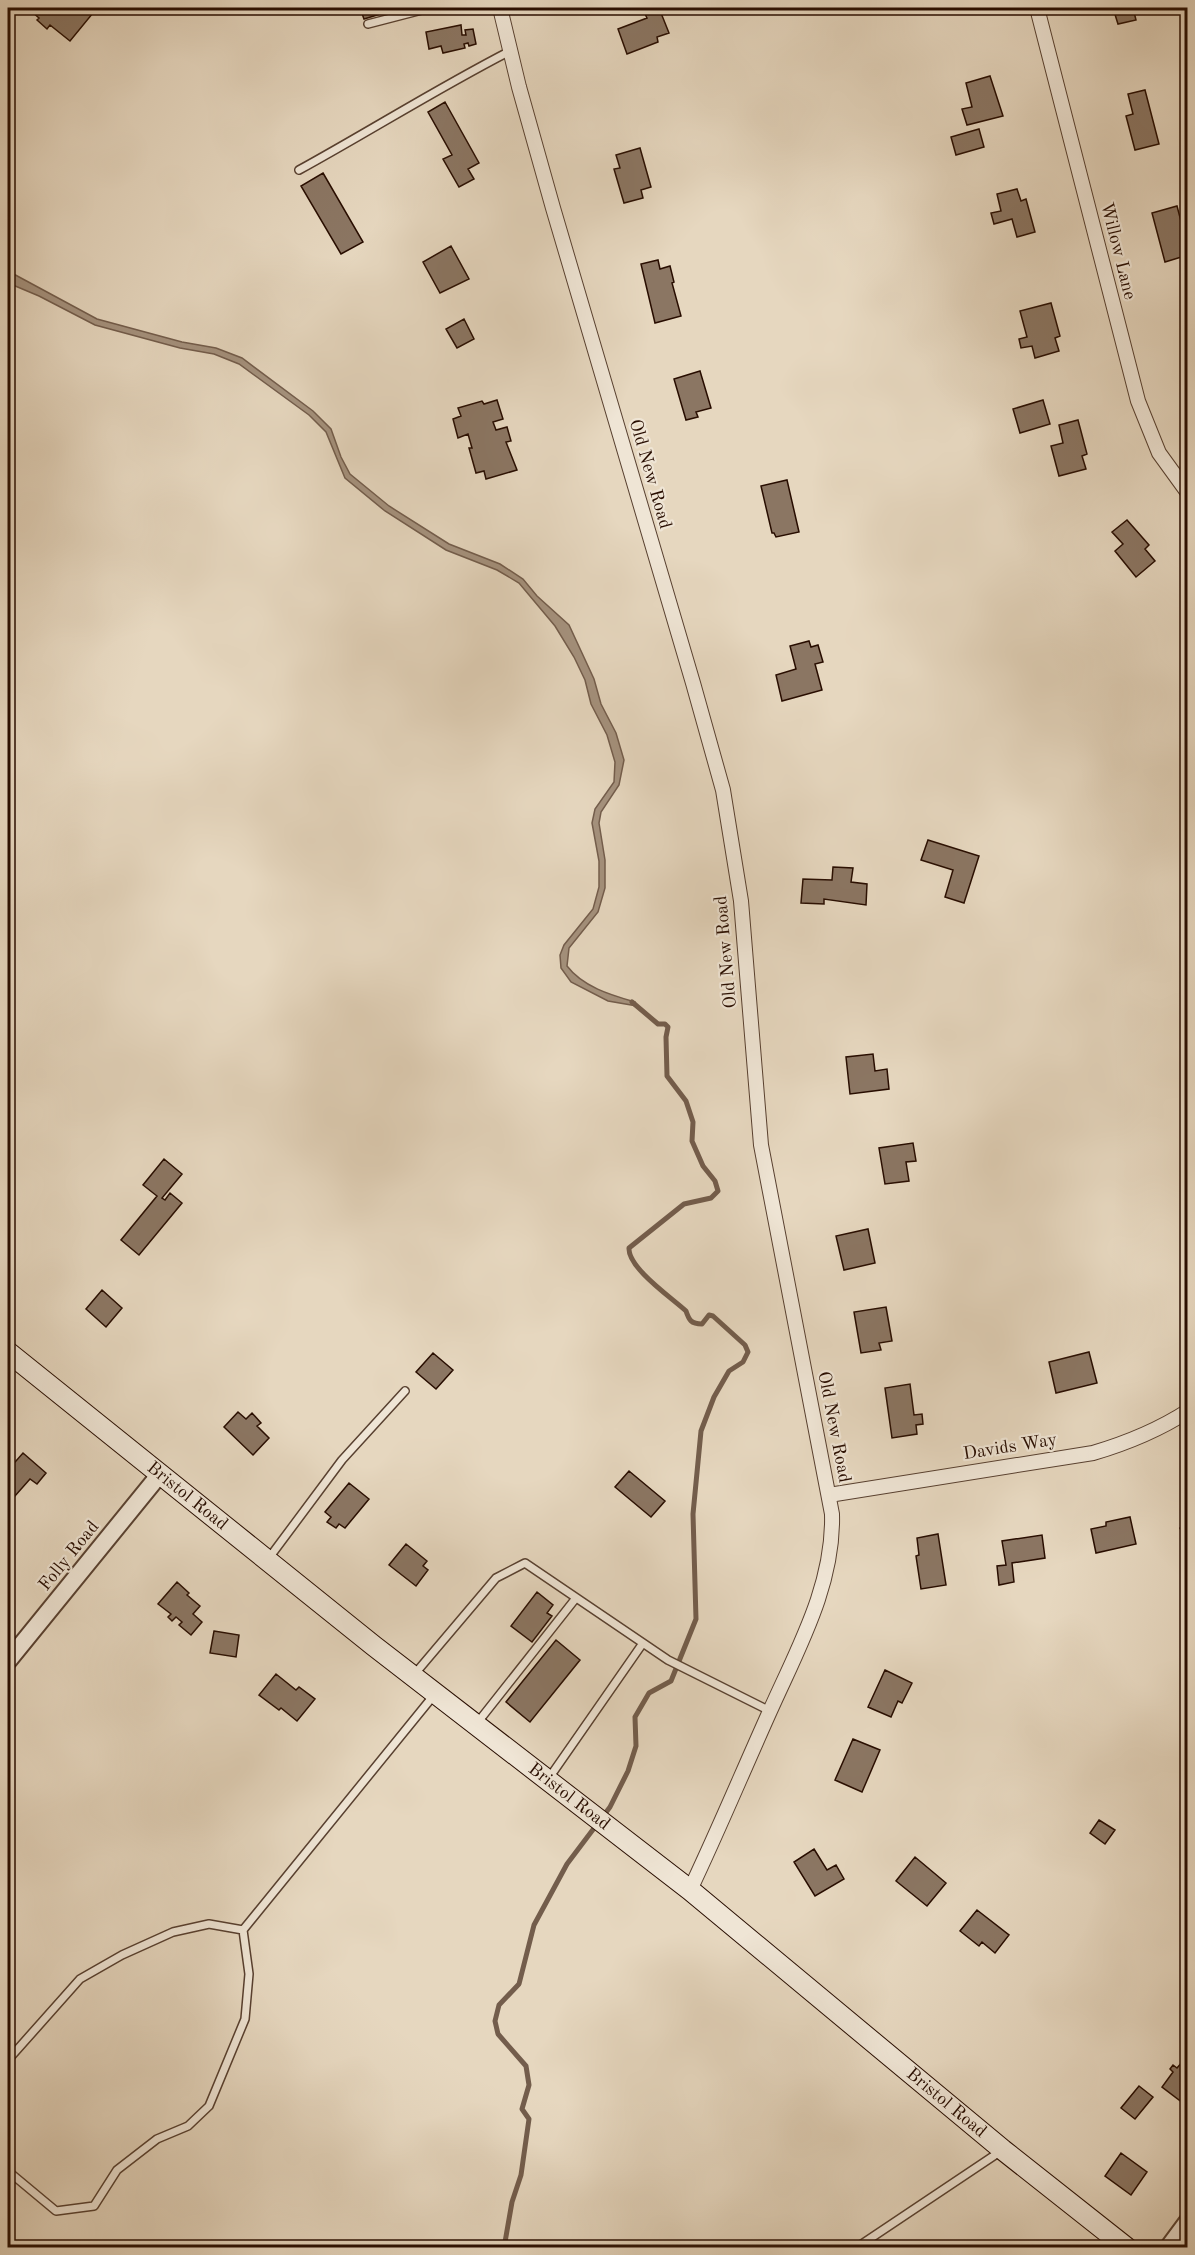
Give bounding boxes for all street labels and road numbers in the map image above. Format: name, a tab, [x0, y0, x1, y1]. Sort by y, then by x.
street label: Willow Lane	[1097, 200, 1139, 302]
street label: Old New Road	[626, 417, 674, 531]
street label: Old New Road	[712, 895, 740, 1009]
street label: Old New Road	[814, 1370, 854, 1484]
street label: Davids Way	[962, 1431, 1059, 1463]
street label: Bristol Road	[144, 1458, 231, 1534]
street label: Folly Road	[36, 1518, 102, 1594]
street label: Bristol Road	[525, 1760, 613, 1834]
street label: Bristol Road	[903, 2065, 990, 2141]

